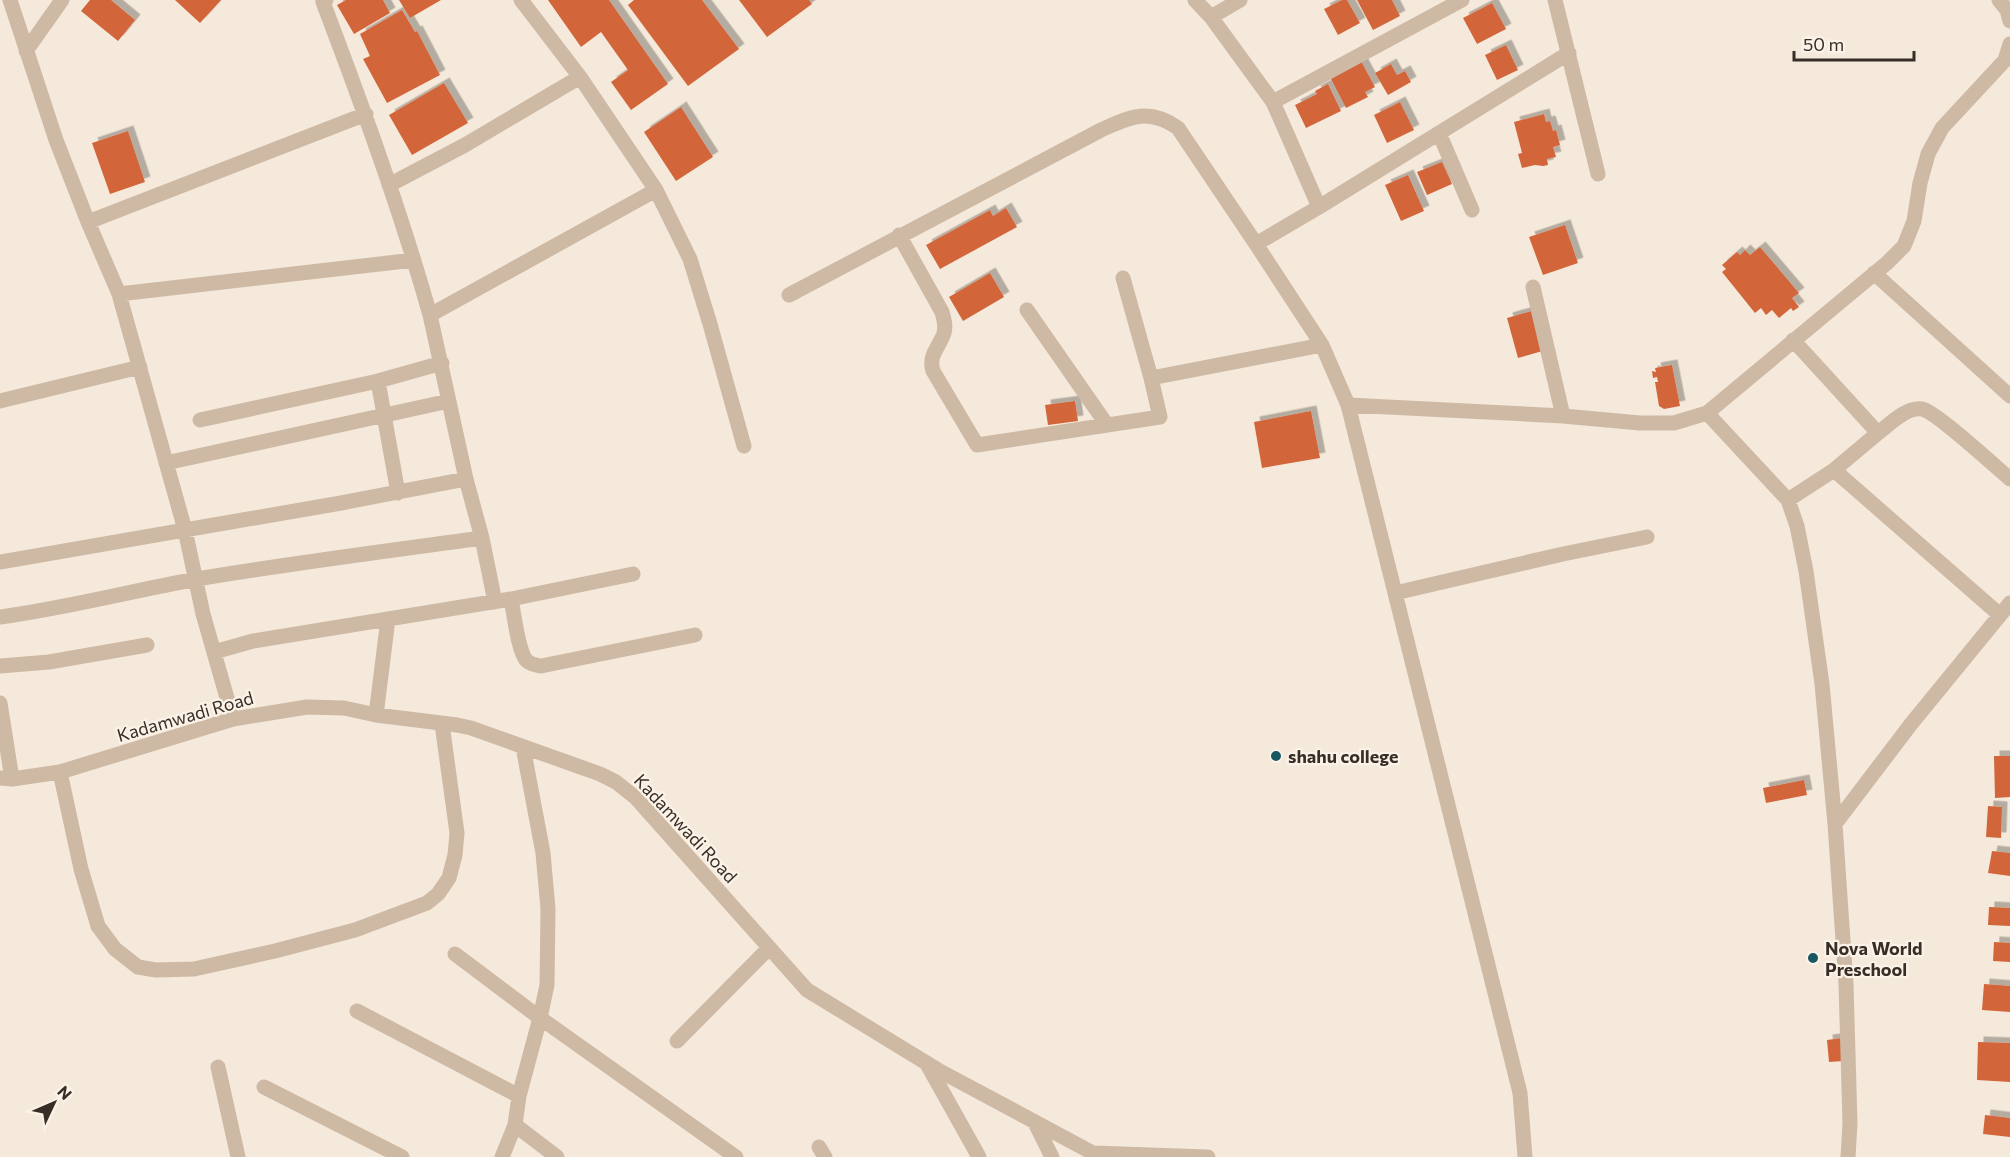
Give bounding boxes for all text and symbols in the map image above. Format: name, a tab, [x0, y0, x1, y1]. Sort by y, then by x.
scale bar	[1794, 24, 1914, 62]
text: 50 m	[1803, 33, 1844, 55]
street label: Kadamwadi Road	[114, 686, 256, 746]
place label: shahu college	[1288, 745, 1398, 767]
marker: shahu college	[1269, 749, 1283, 763]
street label: Kadamwadi Road	[630, 769, 742, 887]
place label: Nova World Preschool	[1825, 937, 1923, 980]
marker: Nova World Preschool	[1806, 951, 1820, 965]
north arrow	[24, 1073, 84, 1133]
text: N	[54, 1081, 76, 1103]

